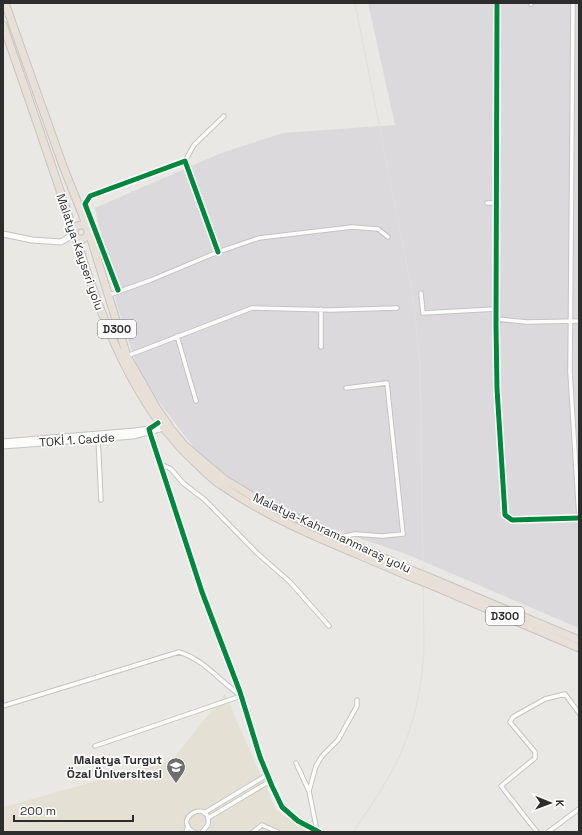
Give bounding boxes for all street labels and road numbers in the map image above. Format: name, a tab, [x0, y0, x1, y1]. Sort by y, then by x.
street label: Malatya-Kayseri yolu	[53, 192, 107, 312]
road number: D300	[98, 320, 136, 338]
street label: TOKİ 1. Cadde	[39, 429, 115, 451]
street label: Malatya-Kahramanmaraş yolu	[251, 489, 413, 577]
road number: D300	[486, 607, 524, 625]

